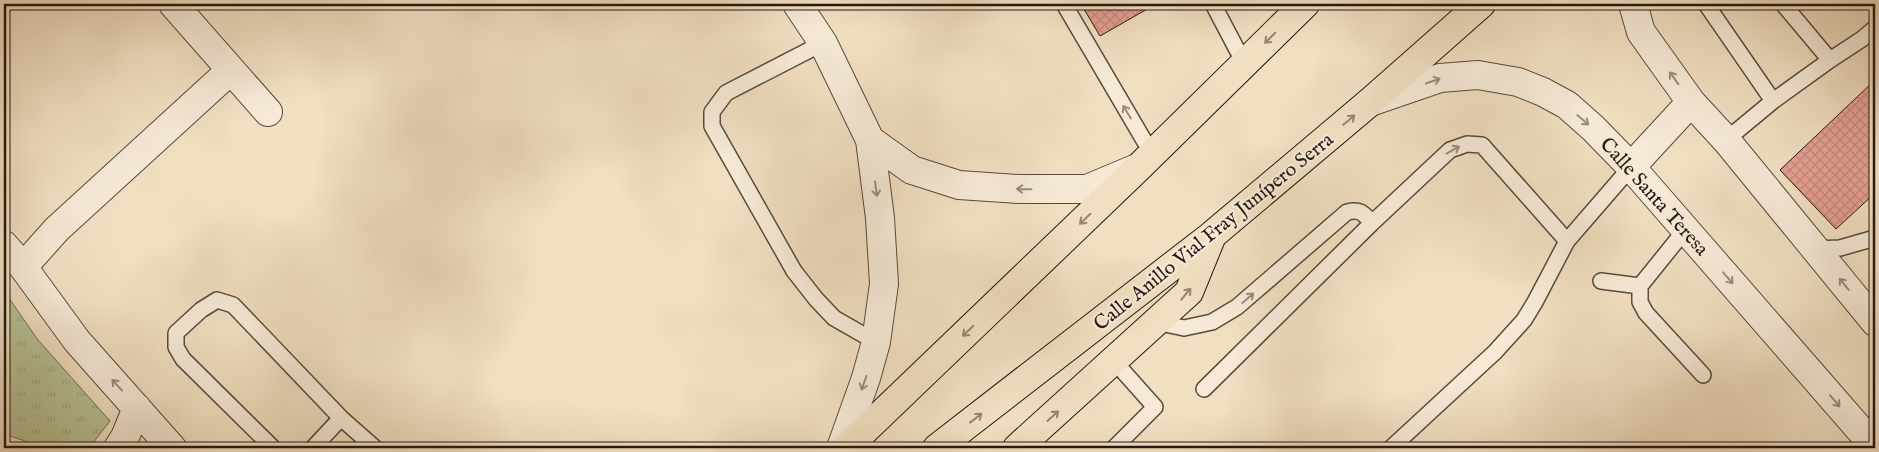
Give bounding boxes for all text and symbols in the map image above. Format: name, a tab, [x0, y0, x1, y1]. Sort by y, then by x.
one-way arrow	[1264, 32, 1276, 44]
one-way arrow	[1669, 71, 1679, 85]
one-way arrow	[1424, 75, 1440, 85]
one-way arrow	[1122, 105, 1132, 119]
one-way arrow	[1577, 114, 1590, 125]
one-way arrow	[1342, 115, 1355, 126]
street label: Calle Anillo Vial Fray Junípero Serra	[1089, 127, 1339, 337]
street label: Calle Santa Teresa	[1594, 133, 1714, 262]
one-way arrow	[1445, 145, 1459, 155]
one-way arrow	[871, 180, 881, 196]
one-way arrow	[1017, 184, 1033, 194]
one-way arrow	[1079, 213, 1091, 225]
one-way arrow	[1723, 271, 1734, 284]
one-way arrow	[1839, 278, 1850, 291]
one-way arrow	[1180, 287, 1191, 300]
one-way arrow	[1241, 293, 1254, 304]
one-way arrow	[961, 325, 974, 337]
one-way arrow	[859, 375, 869, 391]
one-way arrow	[111, 379, 123, 392]
one-way arrow	[1829, 394, 1841, 407]
one-way arrow	[1047, 410, 1060, 421]
one-way arrow	[969, 413, 982, 424]

